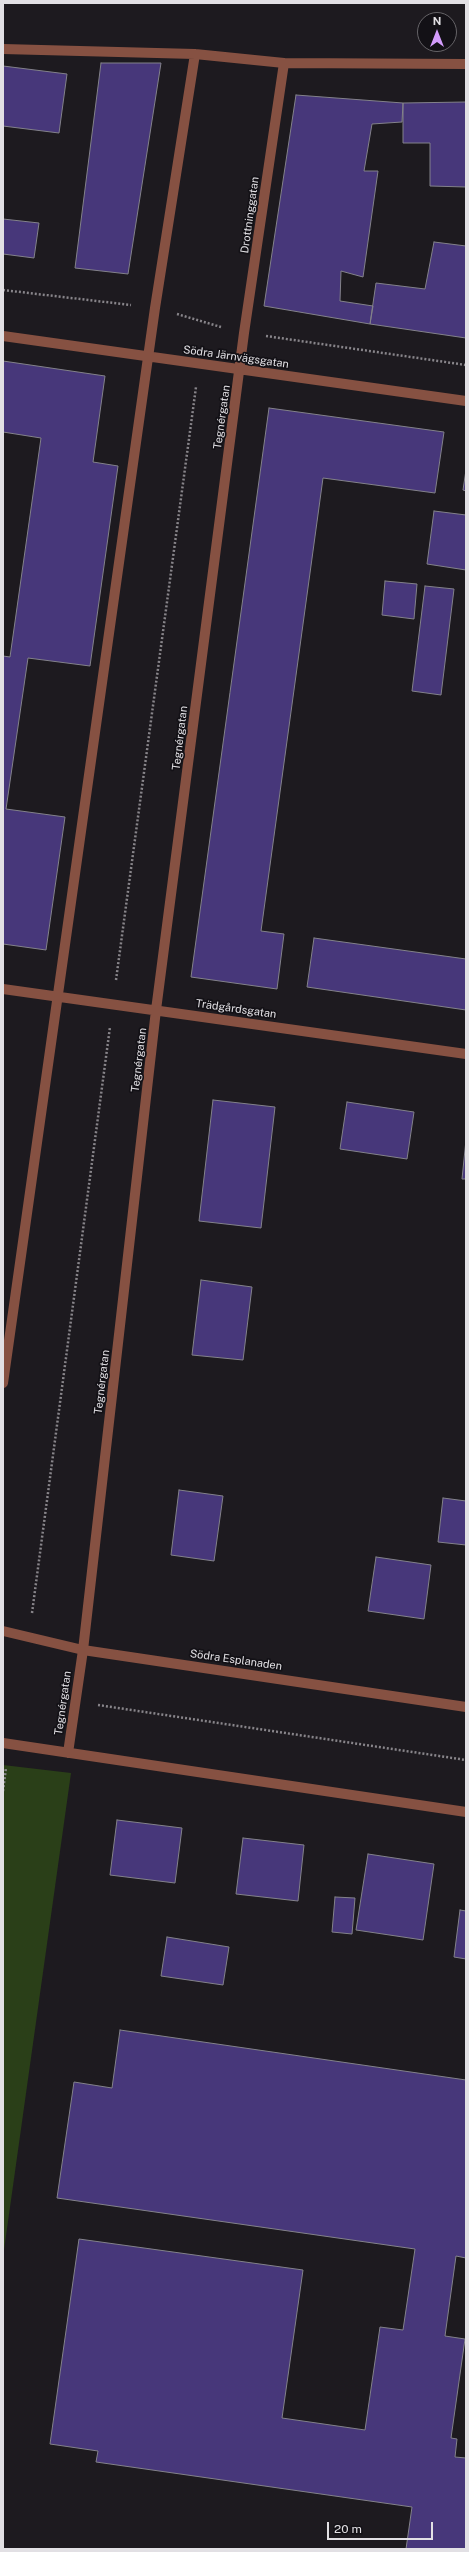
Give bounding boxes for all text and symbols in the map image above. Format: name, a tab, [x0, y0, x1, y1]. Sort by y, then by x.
north arrow	[417, 12, 457, 52]
text: N	[433, 15, 441, 27]
street label: Drottninggatan	[238, 176, 262, 254]
street label: Södra Järnvägsgatan	[182, 343, 290, 371]
street label: Tegnérgatan	[211, 384, 233, 450]
street label: Tegnérgatan	[170, 705, 190, 771]
street label: Trädgårdsgatan	[195, 997, 277, 1021]
street label: Tegnérgatan	[129, 1027, 149, 1093]
street label: Tegnérgatan	[92, 1349, 112, 1415]
street label: Södra Esplanaden	[189, 1647, 283, 1673]
street label: Tegnérgatan	[52, 1670, 74, 1736]
scale bar	[329, 2514, 435, 2540]
text: 20 m	[334, 2522, 362, 2536]

